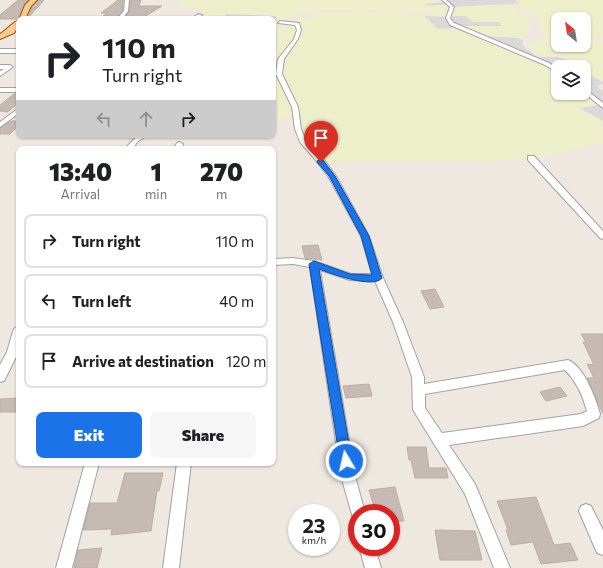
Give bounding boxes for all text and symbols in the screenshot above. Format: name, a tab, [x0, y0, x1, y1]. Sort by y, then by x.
north arrow	[551, 12, 591, 52]
map controls	[551, 12, 591, 100]
text: 110 m	[102, 30, 176, 64]
icon: right	[36, 32, 88, 84]
button: layers	[551, 60, 591, 100]
text: Turn right	[102, 64, 182, 86]
icon: left	[93, 108, 115, 130]
icon: ahead	[135, 108, 157, 130]
icon: right	[177, 108, 199, 130]
pin	[304, 121, 338, 162]
icon: arrive	[310, 127, 332, 149]
text: 13:40	[49, 157, 112, 186]
text: 1	[150, 157, 162, 186]
text: 270	[200, 157, 243, 186]
text: Arrival	[61, 186, 100, 202]
text: min	[145, 186, 167, 202]
text: m	[216, 186, 227, 202]
icon: right	[38, 230, 60, 252]
text: Turn right	[72, 232, 141, 250]
text: 110 m	[215, 232, 254, 250]
icon: left	[38, 290, 60, 312]
text: Turn left	[72, 292, 131, 310]
text: 40 m	[219, 292, 254, 310]
icon: arrive	[38, 350, 60, 372]
text: Arrive at destination	[72, 352, 214, 370]
text: 120 m	[226, 352, 266, 370]
button: Exit	[36, 412, 142, 458]
button: Share	[150, 412, 256, 458]
position arrow	[325, 440, 367, 482]
speed limit sign: 30	[348, 504, 400, 556]
text: 23	[302, 513, 326, 537]
text: km/h	[302, 534, 326, 546]

